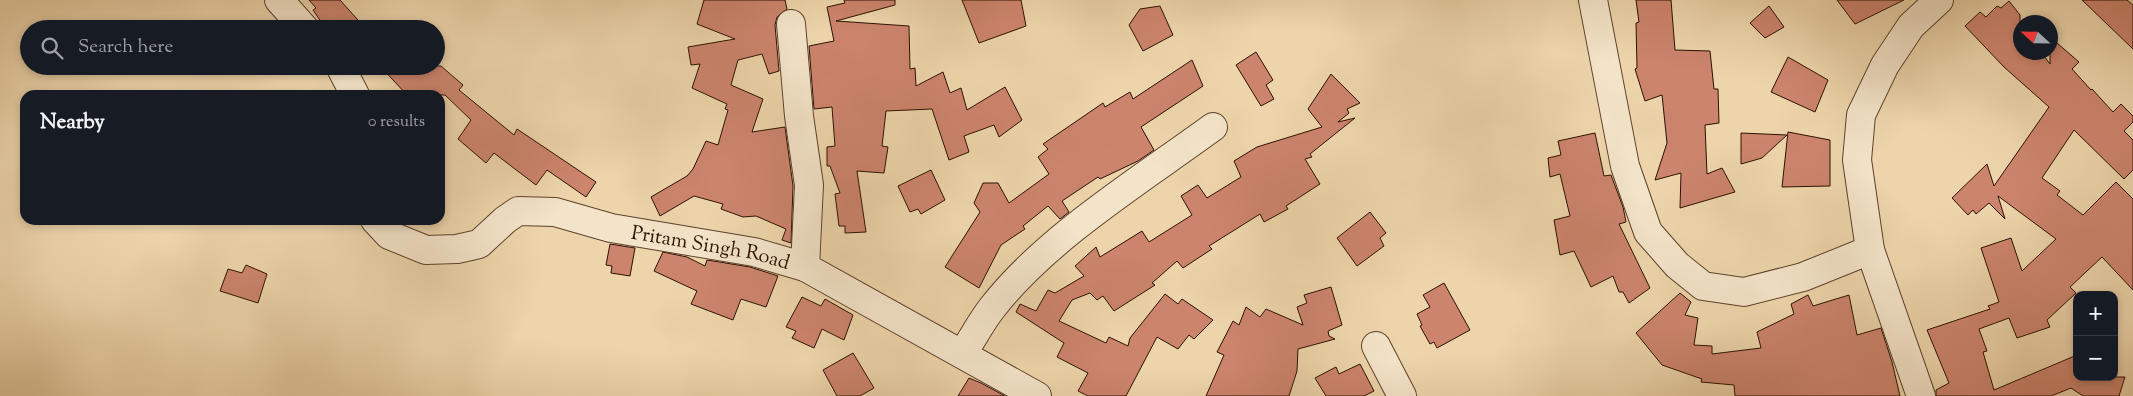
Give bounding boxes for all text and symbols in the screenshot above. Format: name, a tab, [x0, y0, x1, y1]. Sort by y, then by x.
north arrow	[2013, 15, 2058, 60]
search box	[20, 20, 445, 75]
icon: search	[38, 34, 66, 62]
text: Search here	[78, 34, 173, 61]
text: Nearby	[40, 108, 105, 138]
text: 0 results	[368, 111, 425, 134]
street label: Pritam Singh Road	[629, 220, 793, 279]
map controls	[2073, 291, 2118, 381]
button: +	[2073, 291, 2118, 336]
button: −	[2073, 336, 2118, 381]

